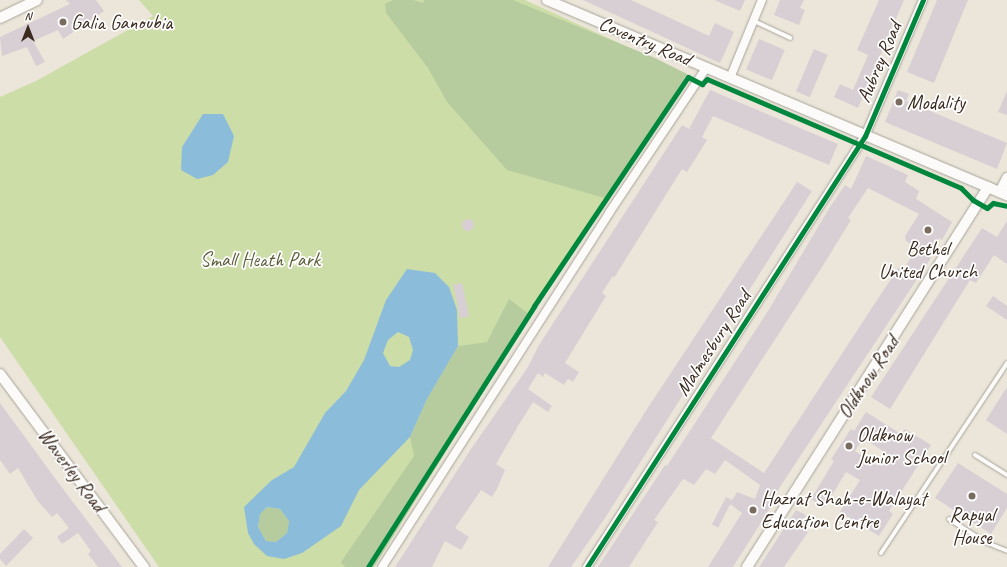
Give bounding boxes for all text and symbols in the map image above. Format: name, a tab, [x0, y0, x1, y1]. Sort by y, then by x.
north arrow	[8, 8, 48, 48]
text: N	[25, 9, 31, 23]
place label: Galia Ganoubia	[71, 10, 172, 34]
street label: Coventry Road	[595, 11, 695, 71]
marker: Galia Ganoubia	[58, 17, 68, 27]
street label: Aubrey Road	[851, 18, 907, 106]
place label: Modality	[907, 90, 965, 114]
marker: Modality	[894, 97, 904, 107]
marker: Bethel United Church	[923, 225, 933, 235]
place label: Bethel United Church	[879, 236, 977, 283]
park label: Small Heath Park	[200, 247, 320, 271]
street label: Malmesbury Road	[670, 286, 756, 400]
street label: Oldknow Road	[832, 331, 904, 423]
place label: Oldknow Junior School	[857, 422, 945, 469]
street label: Waverley Road	[33, 424, 111, 516]
marker: Oldknow Junior School	[844, 441, 854, 451]
place label: Hazrat Shah-e-Walayat Education Centre	[761, 486, 927, 533]
marker: Rapyal House	[967, 491, 977, 501]
place label: Rapyal House	[949, 502, 995, 549]
marker: Hazrat Shah-e-Walayat Education Centre	[748, 505, 758, 515]

